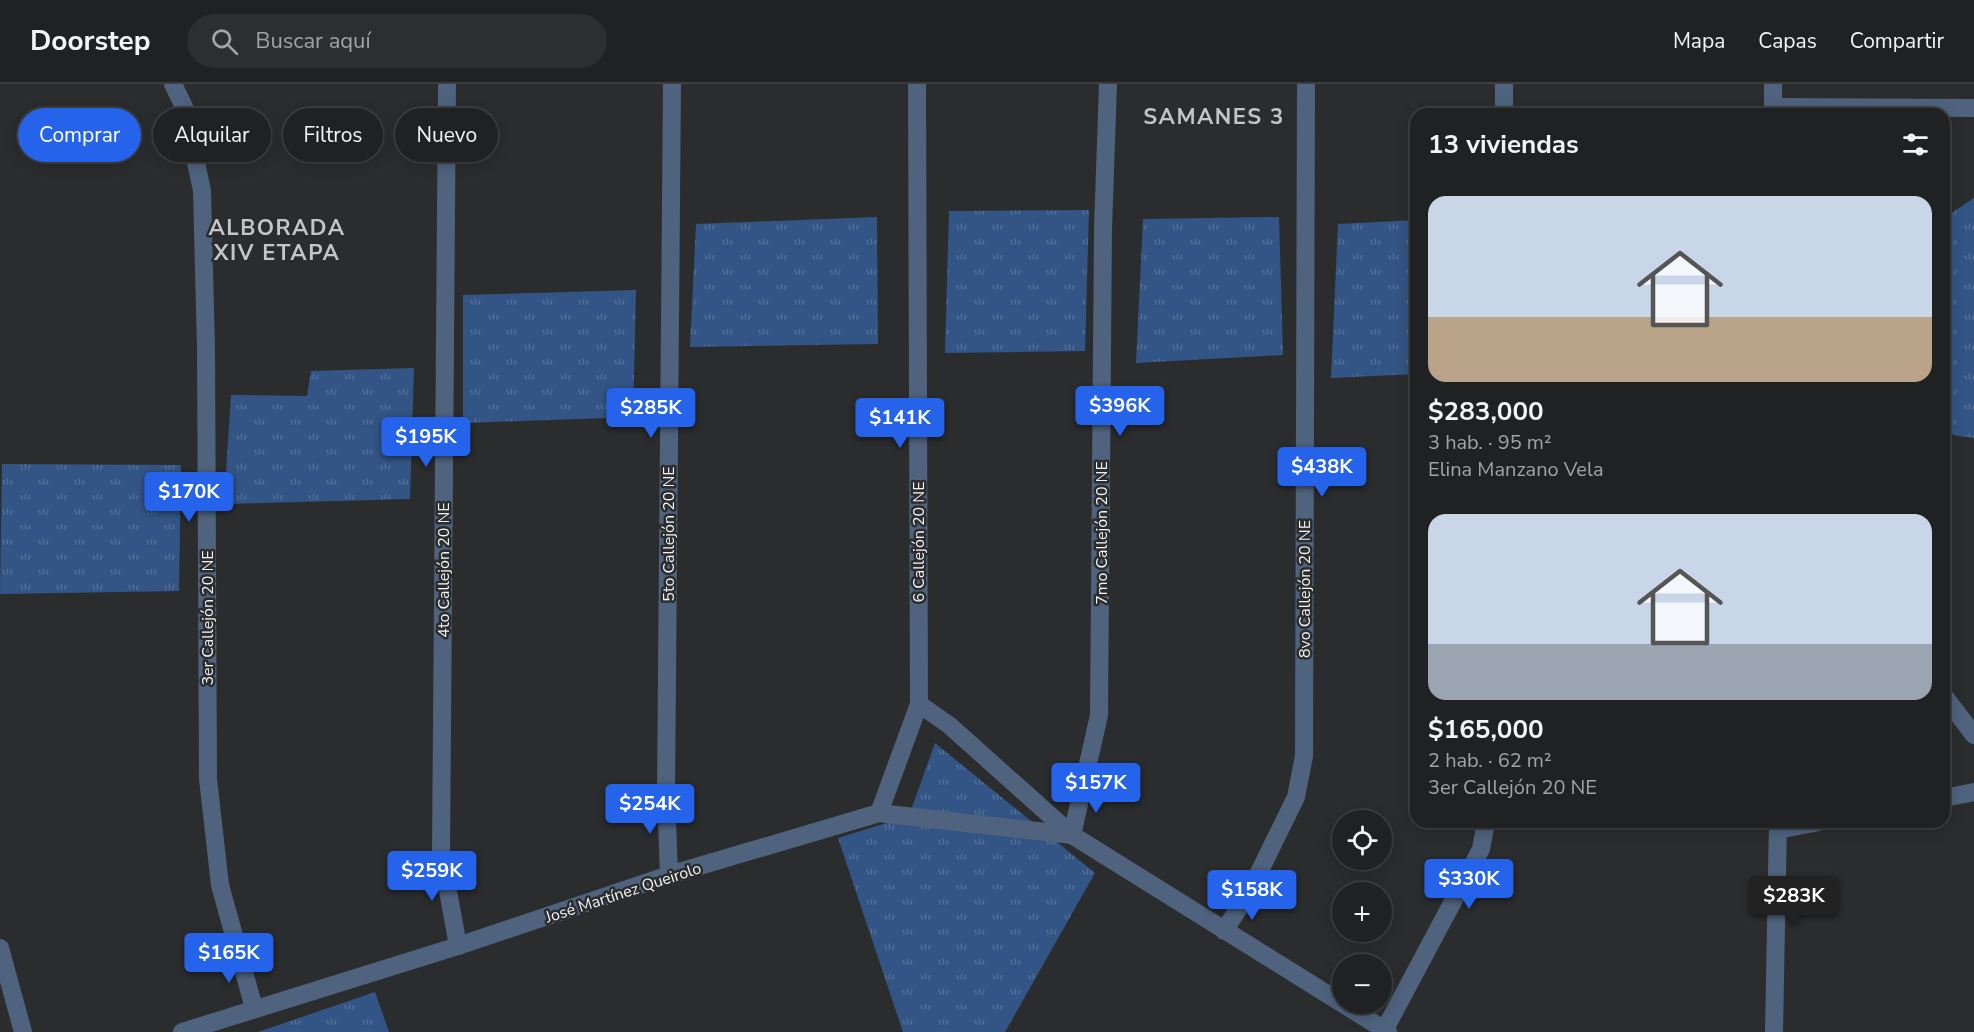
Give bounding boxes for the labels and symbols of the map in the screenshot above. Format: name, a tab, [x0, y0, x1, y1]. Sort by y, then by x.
district label: SAMANES 3	[1143, 102, 1285, 132]
district label: ALBORADA XIV ETAPA	[208, 213, 346, 268]
pin: $396K	[1078, 386, 1162, 437]
pin: $285K	[609, 388, 693, 439]
pin: $141K	[858, 398, 942, 449]
pin: $195K	[384, 417, 468, 468]
pin: $438K	[1280, 447, 1364, 498]
street label: 7mo Callejón 20 NE	[1091, 461, 1113, 605]
street label: 5to Callejón 20 NE	[658, 466, 680, 602]
pin: $170K	[147, 472, 231, 523]
street label: 6 Callejón 20 NE	[908, 482, 930, 602]
street label: 4to Callejón 20 NE	[433, 502, 455, 638]
street label: 8vo Callejón 20 NE	[1294, 520, 1316, 658]
street label: 3er Callejón 20 NE	[197, 550, 219, 686]
pin: $157K	[1054, 763, 1138, 814]
pin: $254K	[608, 784, 692, 835]
pin: $259K	[390, 851, 474, 902]
street label: José Martínez Queirolo	[542, 857, 704, 929]
pin: $330K	[1427, 859, 1511, 910]
pin: $158K	[1210, 870, 1294, 921]
pin: $283K	[1752, 876, 1836, 927]
pin: $165K	[187, 933, 271, 984]

